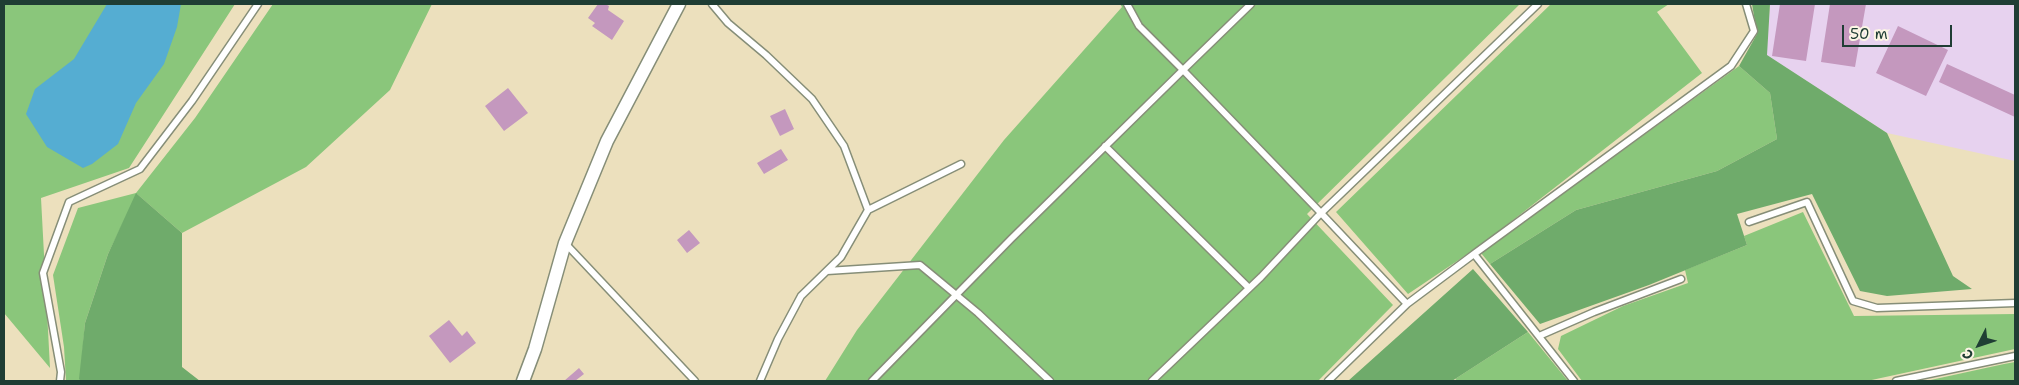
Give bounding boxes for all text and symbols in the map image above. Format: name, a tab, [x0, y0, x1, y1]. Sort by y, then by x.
scale bar	[1844, 15, 1954, 47]
text: 50 m	[1850, 24, 1888, 44]
north arrow	[1954, 320, 2004, 370]
text: С	[1958, 346, 1977, 364]

